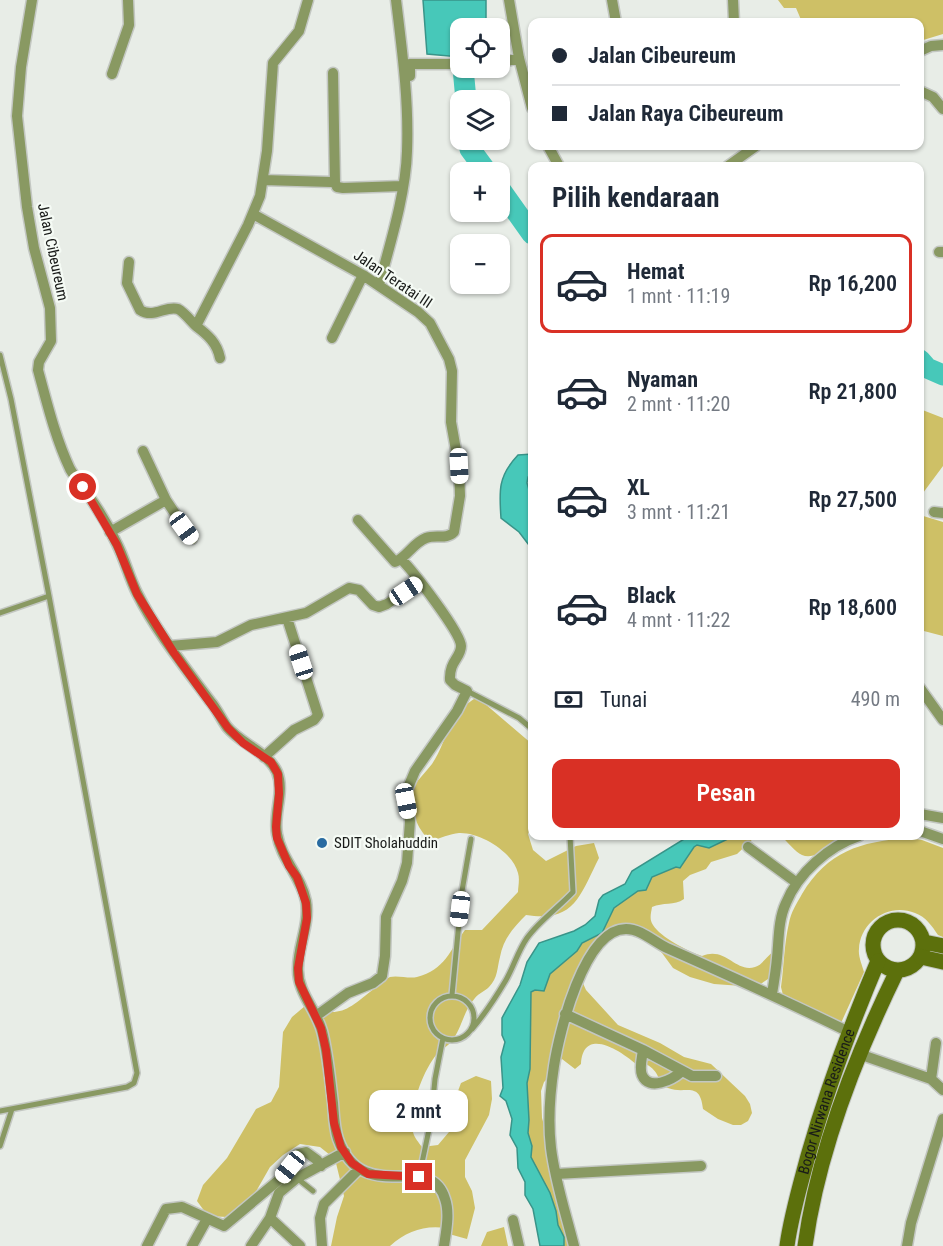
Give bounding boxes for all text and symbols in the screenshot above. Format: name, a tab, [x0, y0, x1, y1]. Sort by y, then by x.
map controls	[450, 18, 510, 294]
button: locate	[450, 18, 510, 78]
text: Jalan Cibeureum	[588, 43, 736, 68]
button: layers	[450, 90, 510, 150]
text: Jalan Raya Cibeureum	[588, 101, 783, 126]
button: +	[450, 162, 510, 222]
text: Pilih kendaraan	[552, 182, 720, 214]
street label: Jalan Cibeureum	[34, 202, 72, 302]
button: −	[450, 234, 510, 294]
street label: Jalan Teratai III	[350, 246, 436, 312]
icon: car	[555, 257, 609, 311]
text: Hemat	[627, 259, 684, 284]
text: Rp 16,200	[809, 271, 897, 296]
text: 1 mnt · 11:19	[627, 284, 730, 308]
icon: car	[555, 365, 609, 419]
text: Nyaman	[627, 367, 698, 392]
text: Rp 21,800	[809, 379, 897, 404]
text: 2 mnt · 11:20	[627, 392, 730, 416]
car	[449, 448, 469, 484]
route start	[69, 473, 96, 500]
icon: car	[555, 473, 609, 527]
text: XL	[627, 475, 650, 500]
text: Rp 27,500	[809, 487, 897, 512]
text: 3 mnt · 11:21	[627, 500, 730, 524]
car	[166, 508, 202, 548]
car	[386, 573, 426, 609]
icon: car	[555, 581, 609, 635]
text: Black	[627, 583, 676, 608]
text: Rp 18,600	[809, 595, 897, 620]
text: 4 mnt · 11:22	[627, 608, 730, 632]
car	[287, 642, 315, 682]
icon: cash	[552, 683, 585, 716]
text: Tunai	[600, 687, 647, 712]
text: 490 m	[851, 687, 900, 711]
button: Pesan	[552, 759, 900, 828]
car	[394, 782, 418, 820]
place label: SDIT Sholahuddin	[334, 834, 438, 852]
marker: SDIT Sholahuddin	[315, 836, 329, 850]
car	[449, 890, 471, 928]
street label: Bogor Nirwana Residence	[794, 1026, 859, 1176]
callout: 2 mnt	[370, 1090, 468, 1132]
text: 2 mnt	[396, 1099, 441, 1123]
car	[272, 1147, 308, 1187]
route end	[405, 1163, 432, 1190]

